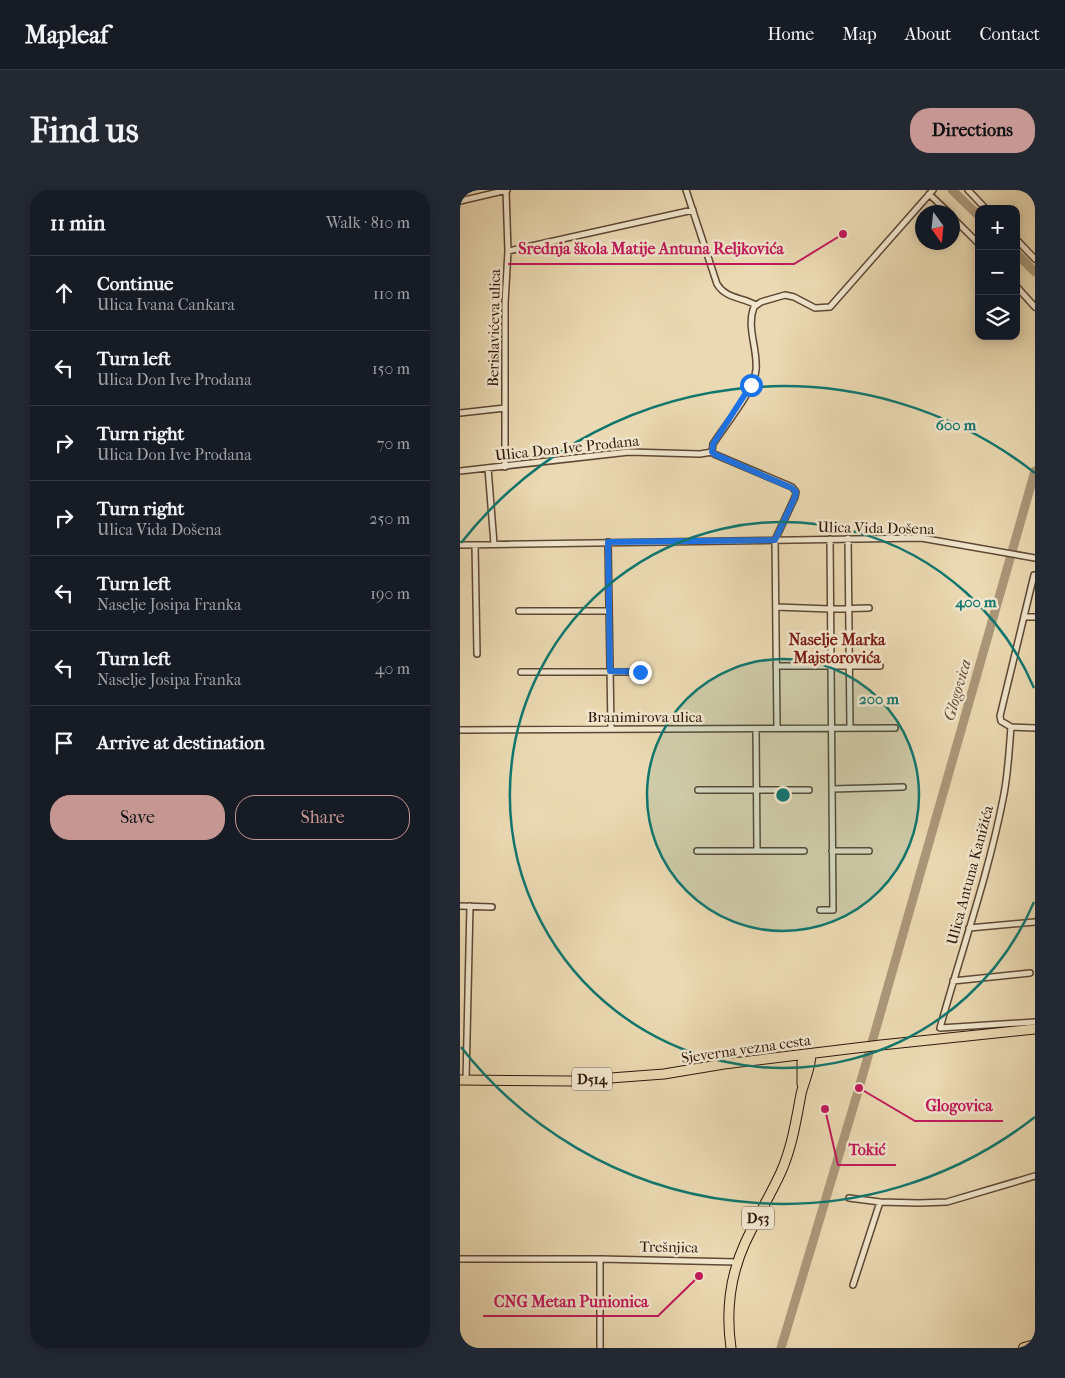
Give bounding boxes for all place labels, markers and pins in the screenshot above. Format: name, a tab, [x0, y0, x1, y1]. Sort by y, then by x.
callout: Srednja škola Matije Antuna Reljkovića	[508, 233, 794, 264]
centre of rings	[774, 786, 792, 804]
callout: Glogovica	[915, 1090, 1003, 1121]
callout: Tokić	[838, 1134, 896, 1165]
callout: CNG Metan Punionica	[483, 1285, 658, 1316]

